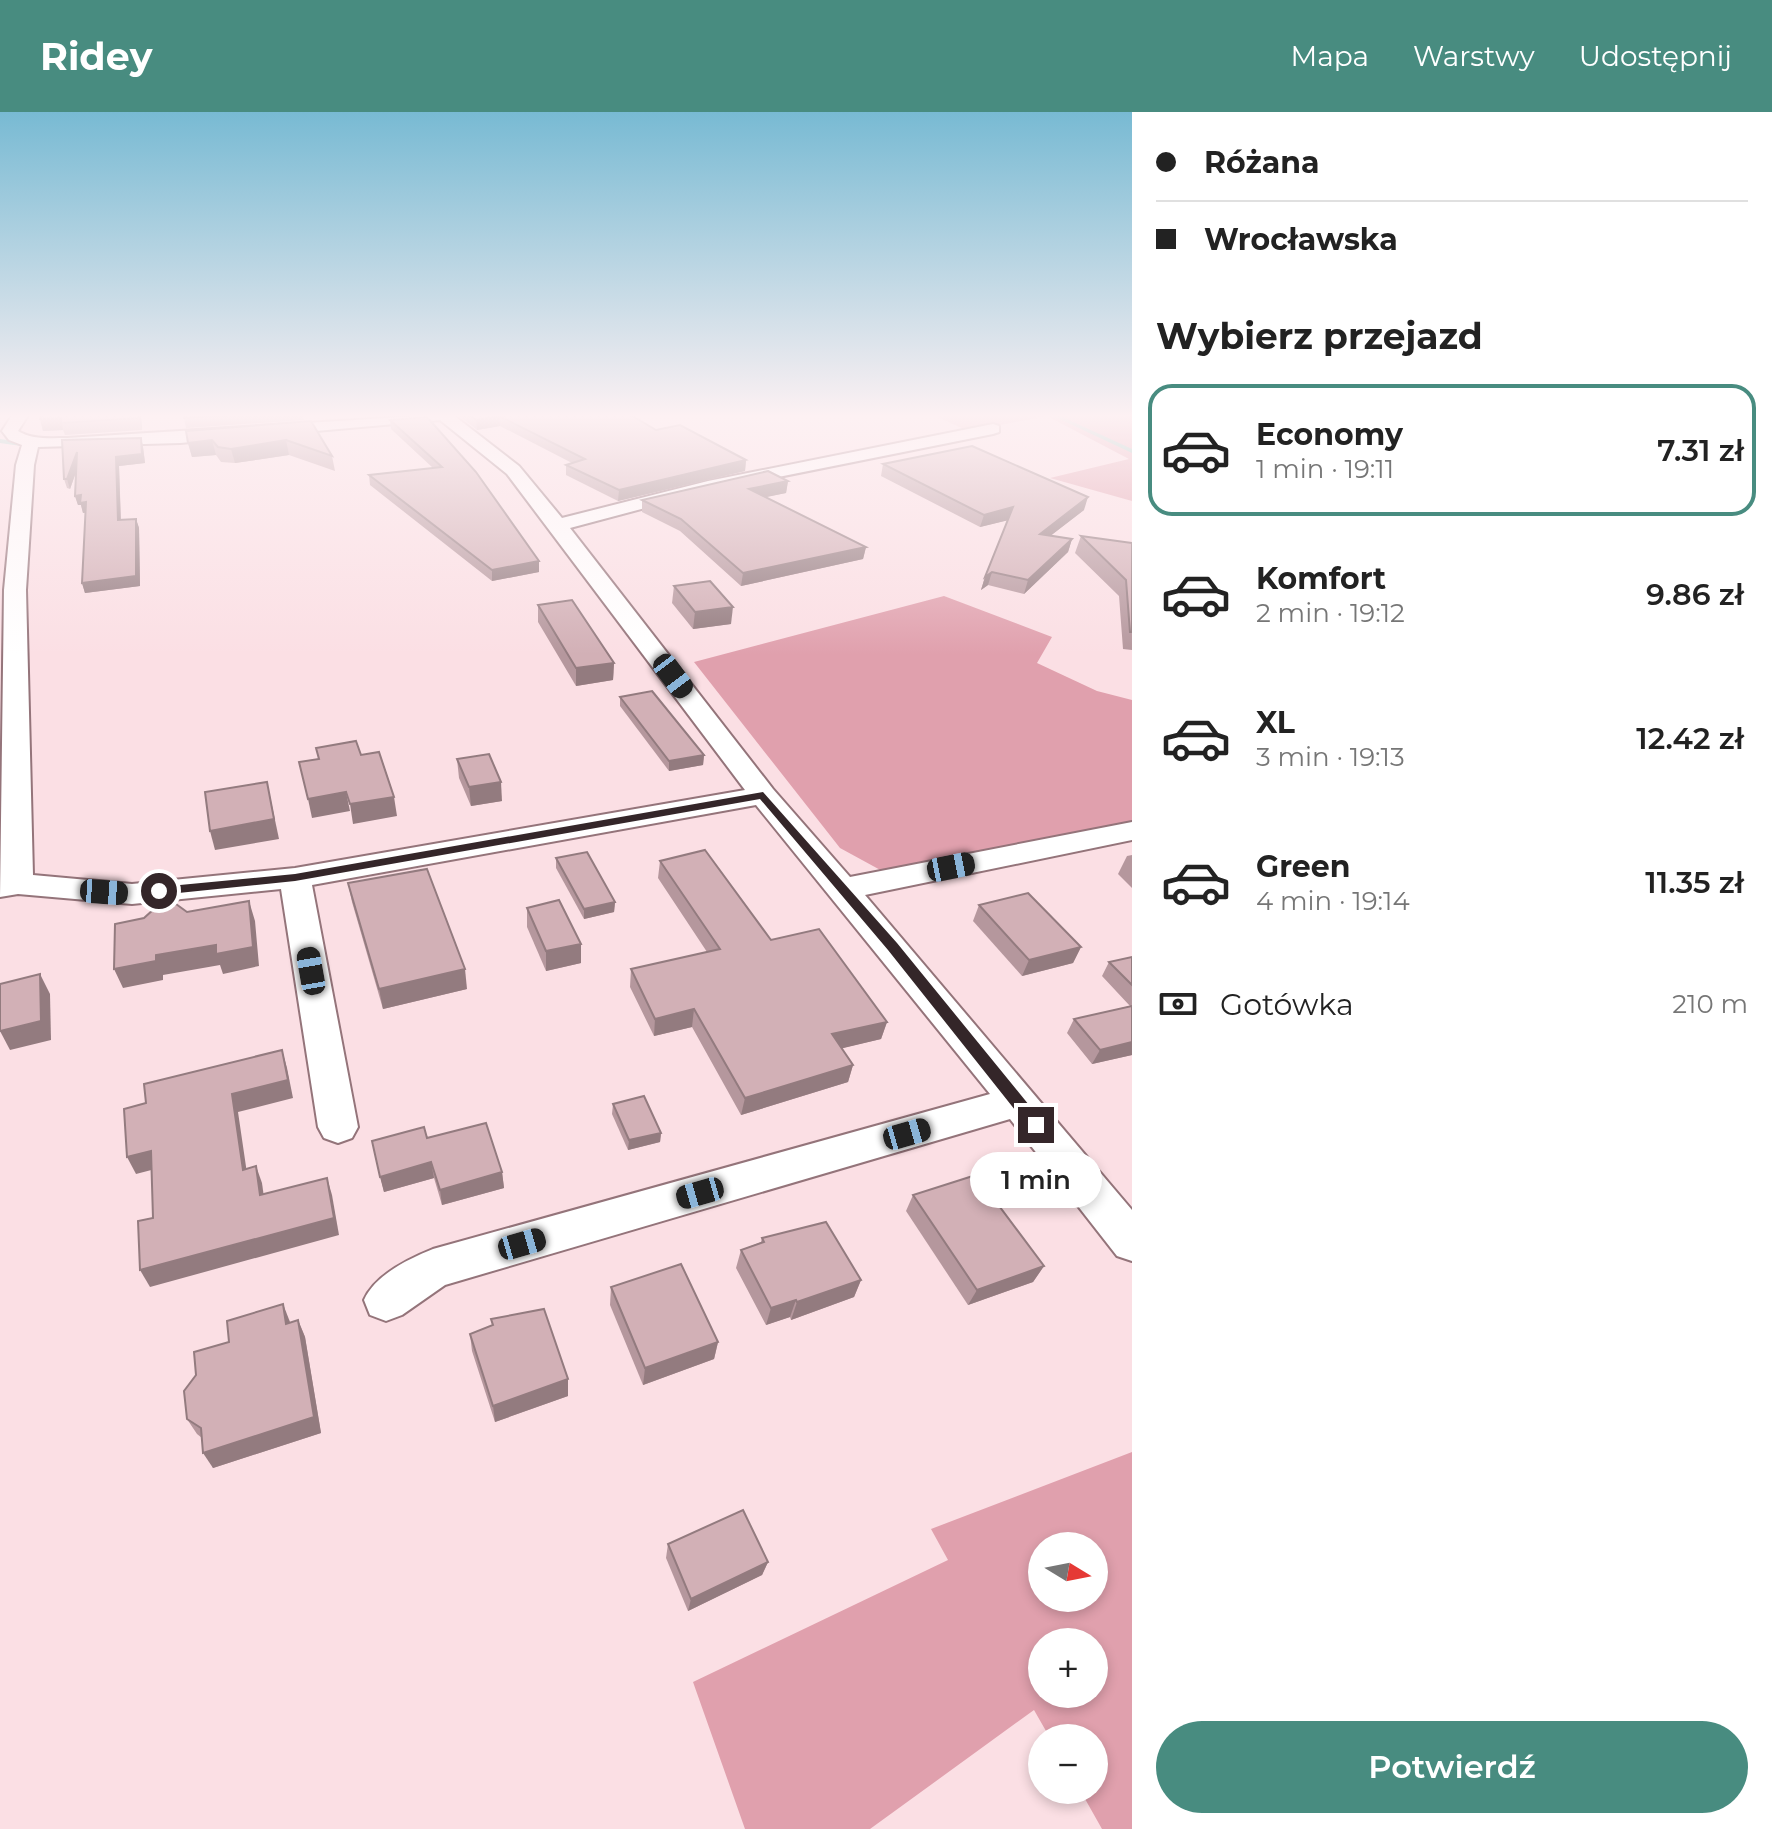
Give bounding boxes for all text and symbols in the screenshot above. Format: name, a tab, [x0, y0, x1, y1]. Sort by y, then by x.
text: Ridey	[40, 33, 152, 80]
text: Mapa	[1290, 39, 1369, 73]
text: Warstwy	[1413, 39, 1535, 73]
text: Udostępnij	[1579, 39, 1732, 73]
text: Różana	[1204, 144, 1320, 181]
text: Wrocławska	[1204, 221, 1398, 258]
text: Wybierz przejazd	[1156, 314, 1483, 358]
icon: car	[1160, 414, 1232, 486]
text: Economy	[1256, 416, 1403, 453]
text: 7.31 zł	[1657, 432, 1744, 469]
text: 1 min · 19:11	[1256, 453, 1394, 485]
icon: car	[1160, 558, 1232, 630]
text: Komfort	[1256, 560, 1386, 597]
text: 9.86 zł	[1646, 576, 1744, 613]
text: 2 min · 19:12	[1256, 597, 1405, 629]
car	[649, 650, 697, 702]
icon: car	[1160, 702, 1232, 774]
text: XL	[1256, 704, 1295, 741]
text: 12.42 zł	[1636, 720, 1744, 757]
text: 3 min · 19:13	[1256, 741, 1405, 773]
icon: car	[1160, 846, 1232, 918]
text: Green	[1256, 848, 1350, 885]
car	[925, 851, 977, 883]
text: 11.35 zł	[1645, 864, 1744, 901]
route start	[141, 873, 177, 909]
car	[79, 878, 129, 906]
text: 4 min · 19:14	[1256, 885, 1410, 917]
car	[295, 945, 327, 997]
icon: cash	[1156, 982, 1200, 1026]
text: Gotówka	[1220, 986, 1354, 1023]
text: 210 m	[1672, 988, 1748, 1020]
route end	[1018, 1107, 1054, 1143]
car	[881, 1116, 933, 1152]
callout: 1 min	[970, 1153, 1102, 1209]
text: 1 min	[1001, 1164, 1071, 1196]
car	[674, 1175, 726, 1211]
car	[496, 1226, 548, 1262]
north arrow	[1028, 1532, 1108, 1612]
map controls	[1028, 1532, 1108, 1804]
button: +	[1028, 1628, 1108, 1708]
button: Potwierdź	[1156, 1721, 1748, 1813]
button: −	[1028, 1724, 1108, 1804]

